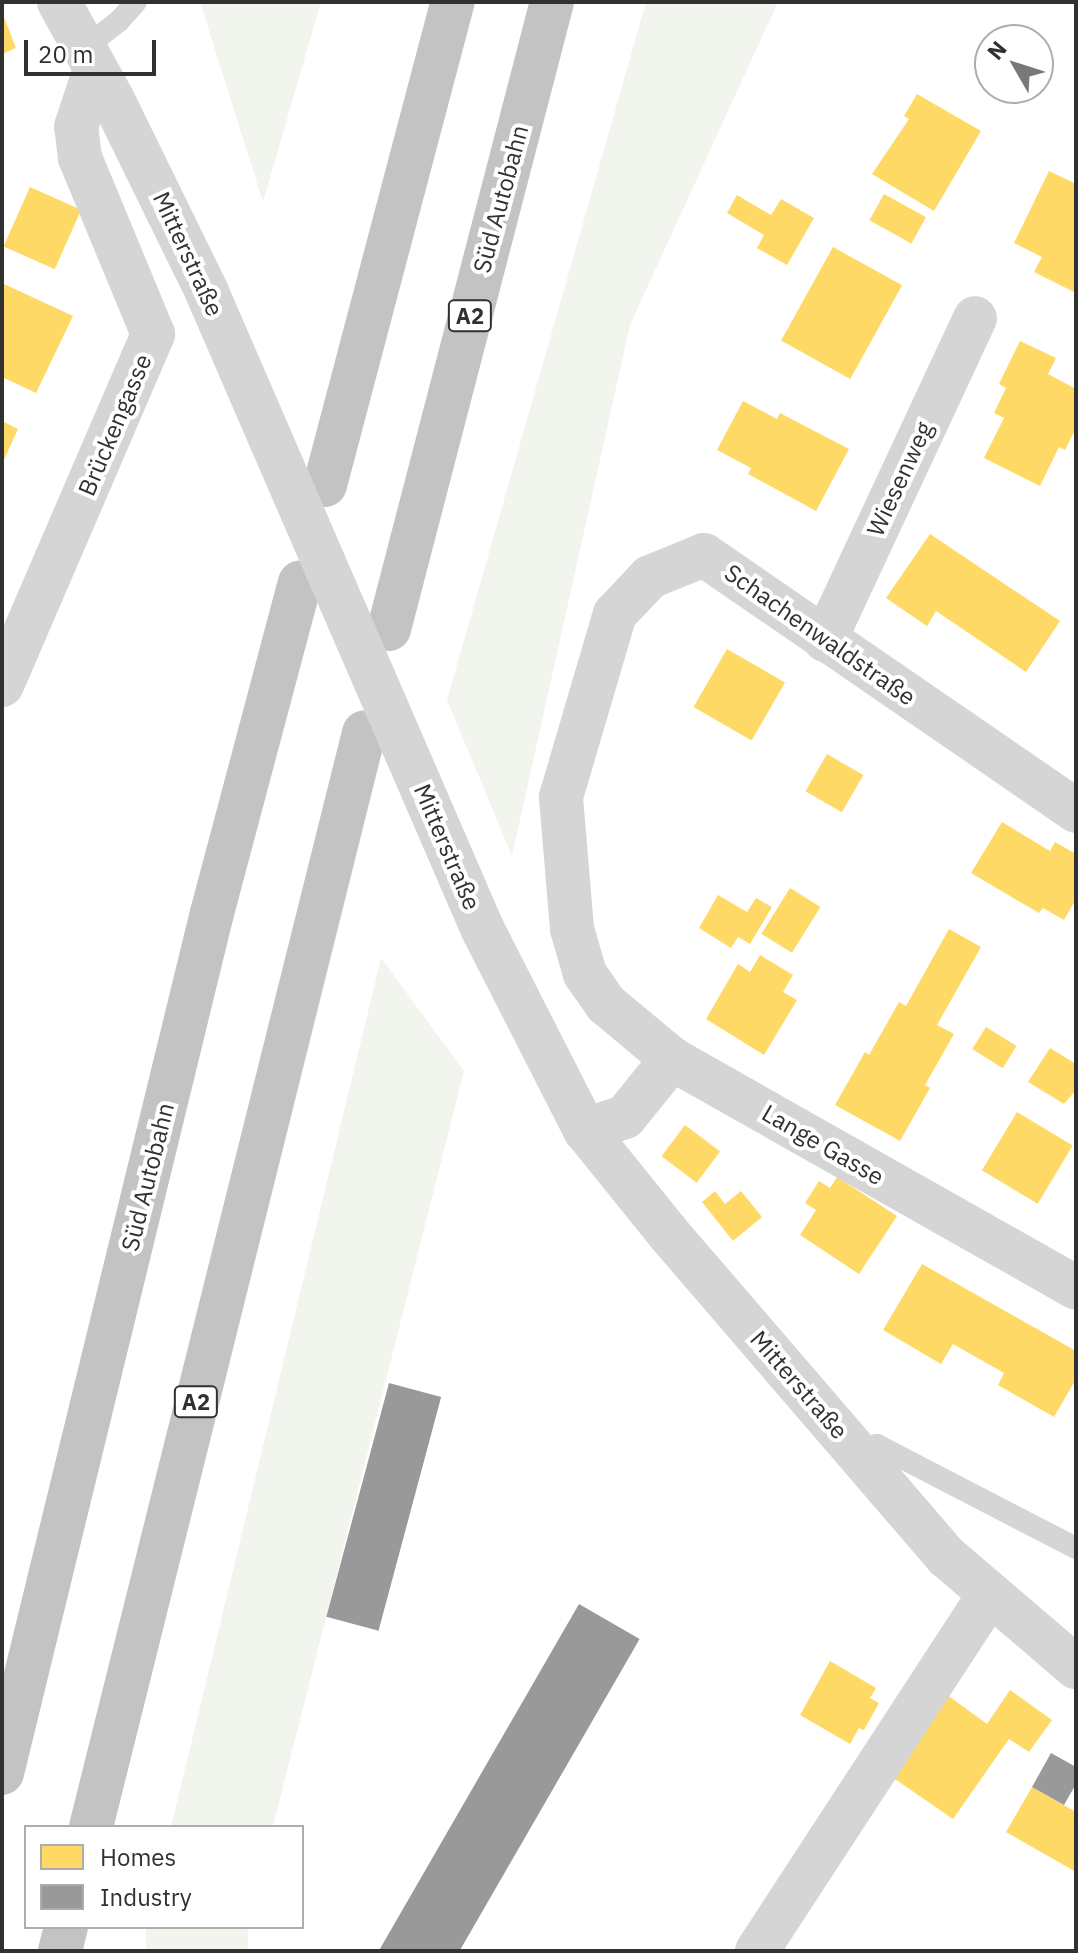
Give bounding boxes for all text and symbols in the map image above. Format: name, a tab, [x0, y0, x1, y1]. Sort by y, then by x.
scale bar	[28, 24, 160, 74]
north arrow	[974, 24, 1054, 104]
text: N	[980, 35, 1013, 65]
text: 20 m	[38, 38, 93, 70]
street label: Süd Autobahn	[467, 122, 535, 276]
street label: Mitterstraße	[147, 187, 229, 321]
road number: A2	[446, 298, 494, 334]
street label: Brückengasse	[72, 350, 158, 500]
street label: Wiesenweg	[861, 417, 939, 541]
street label: Schachenwaldstraße	[719, 558, 921, 712]
street label: Mitterstraße	[408, 780, 486, 914]
street label: Lange Gasse	[757, 1099, 889, 1191]
street label: Süd Autobahn	[116, 1100, 180, 1254]
street label: Mitterstraße	[744, 1325, 854, 1445]
road number: A2	[172, 1384, 220, 1420]
legend	[24, 1825, 304, 1929]
text: Homes	[100, 1841, 176, 1873]
text: Industry	[100, 1881, 192, 1913]

